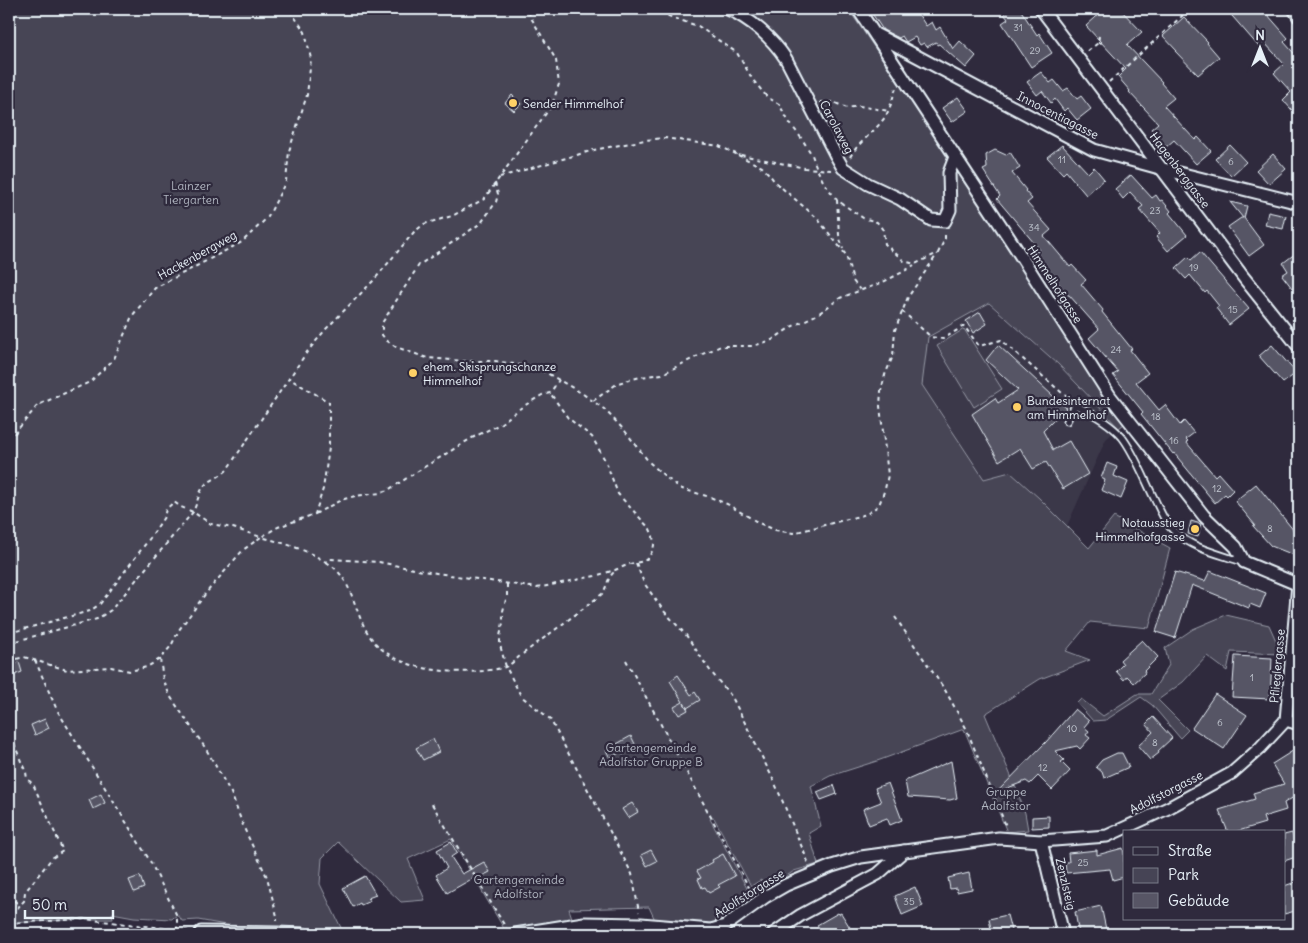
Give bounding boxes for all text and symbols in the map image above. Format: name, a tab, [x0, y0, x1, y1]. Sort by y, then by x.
house number: 31	[1013, 21, 1023, 34]
north arrow	[1236, 22, 1286, 72]
text: N	[1255, 26, 1265, 44]
house number: 29	[1029, 44, 1041, 57]
street label: Innocentiagasse	[1015, 88, 1101, 142]
place label: Sender Himmelhof	[523, 96, 624, 111]
marker: Sender Himmelhof	[507, 97, 519, 109]
street label: Carolaweg	[817, 98, 857, 156]
street label: Hagenberggasse	[1147, 129, 1213, 211]
house number: 11	[1058, 153, 1066, 166]
house number: 6	[1228, 155, 1234, 168]
park label: Lainzer Tiergarten	[163, 178, 219, 207]
house number: 23	[1149, 204, 1161, 217]
house number: 34	[1028, 221, 1040, 234]
street label: Hackenbergweg	[155, 227, 239, 283]
street label: Himmelhofgasse	[1024, 242, 1086, 326]
house number: 19	[1189, 261, 1199, 274]
house number: 15	[1228, 303, 1238, 316]
house number: 24	[1110, 343, 1122, 356]
place label: ehem. Skisprungschanze Himmelhof	[423, 359, 556, 388]
marker: ehem. Skisprungschanze Himmelhof	[407, 367, 419, 379]
place label: Bundesinternat am Himmelhof	[1027, 393, 1110, 422]
marker: Bundesinternat am Himmelhof	[1011, 401, 1023, 413]
house number: 18	[1151, 410, 1161, 423]
house number: 16	[1169, 434, 1179, 447]
house number: 12	[1212, 482, 1222, 495]
place label: Notausstieg Himmelhofgasse	[1095, 515, 1185, 544]
house number: 8	[1267, 522, 1273, 535]
marker: Notausstieg Himmelhofgasse	[1189, 523, 1201, 535]
street label: Pflieglergasse	[1266, 628, 1288, 704]
house number: 1	[1250, 671, 1254, 684]
house number: 6	[1217, 716, 1223, 729]
house number: 10	[1067, 722, 1077, 735]
house number: 8	[1152, 736, 1158, 749]
park label: Gartengemeinde Adolfstor Gruppe B	[599, 740, 703, 769]
house number: 12	[1038, 761, 1048, 774]
street label: Adolfstorgasse	[1127, 767, 1205, 817]
park label: Gruppe Adolfstor	[981, 784, 1031, 813]
legend	[1123, 830, 1286, 920]
text: Straße	[1168, 841, 1212, 860]
street label: Zenzlsteig	[1053, 856, 1079, 912]
house number: 25	[1077, 856, 1089, 869]
street label: Adolfstorgasse	[711, 865, 787, 921]
text: Park	[1168, 865, 1199, 884]
park label: Gartengemeinde Adolfstor	[474, 872, 565, 901]
scale bar	[25, 888, 112, 920]
text: Gebäude	[1168, 891, 1229, 910]
text: 50 m	[32, 895, 67, 914]
house number: 35	[903, 895, 915, 908]

